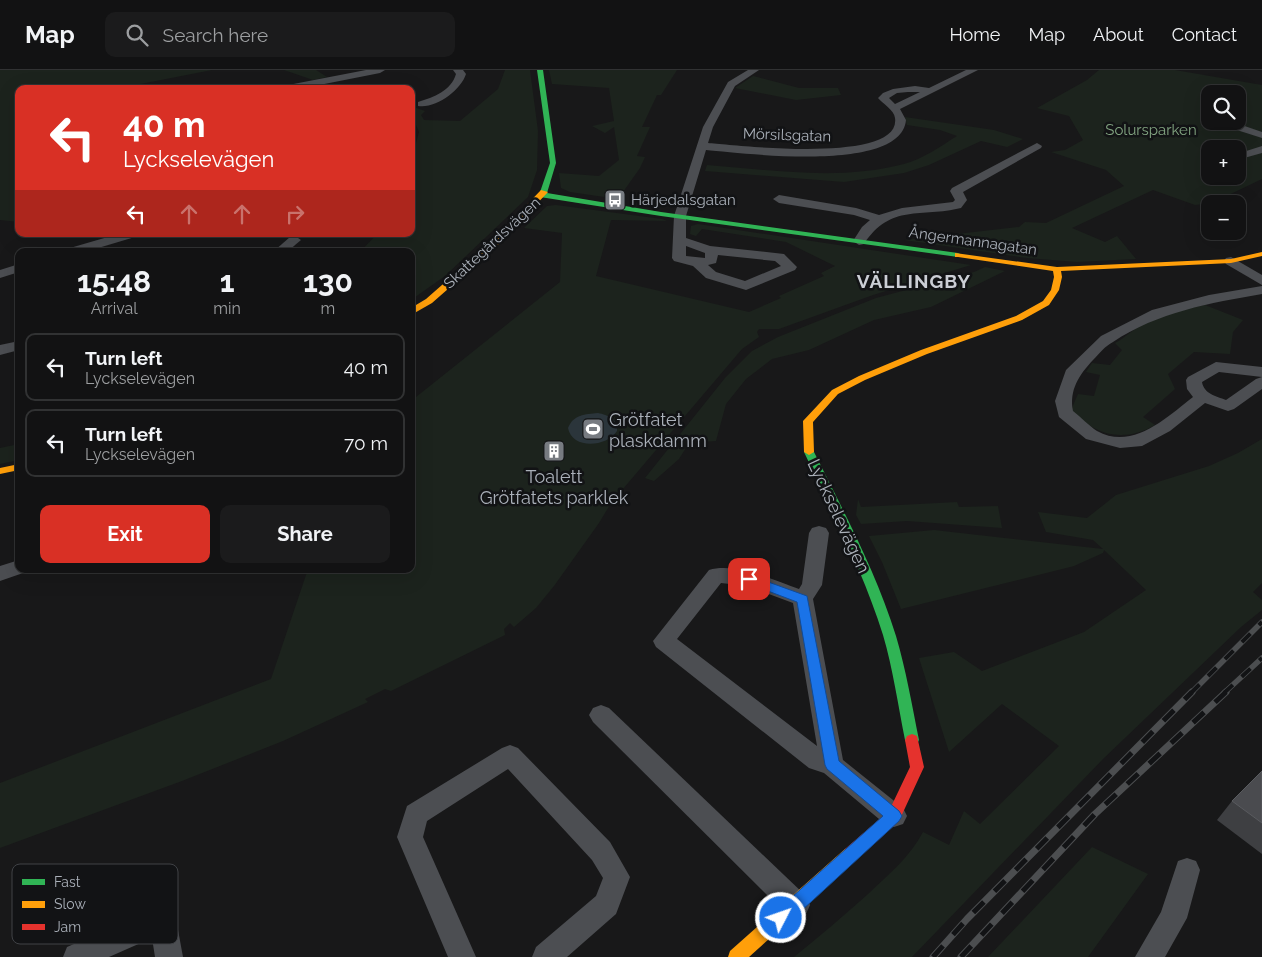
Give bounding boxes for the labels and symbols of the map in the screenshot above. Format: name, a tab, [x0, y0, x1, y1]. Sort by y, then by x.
park label: Solursparken	[1105, 121, 1197, 139]
street label: Mörsilsgatan	[743, 124, 831, 146]
bus stop icon: Härjedalsgatan	[603, 188, 627, 212]
place label: Härjedalsgatan	[631, 191, 736, 209]
street label: Skattegårdsvägen	[440, 194, 544, 292]
street label: Ångermannagatan	[908, 223, 1038, 259]
district label: VÄLLINGBY	[857, 270, 971, 292]
place label: Grötfatet plaskdamm	[609, 409, 707, 451]
sports icon: Grötfatet plaskdamm	[581, 417, 605, 441]
building icon: Toalett Grötfatets parklek	[542, 439, 566, 463]
street label: Lyckselevägen	[803, 455, 875, 577]
place label: Toalett Grötfatets parklek	[480, 466, 629, 508]
pin	[728, 558, 770, 600]
legend	[12, 864, 178, 944]
text: Fast	[54, 874, 81, 890]
position arrow	[754, 891, 806, 943]
text: Slow	[54, 896, 86, 912]
text: Jam	[54, 919, 81, 935]

